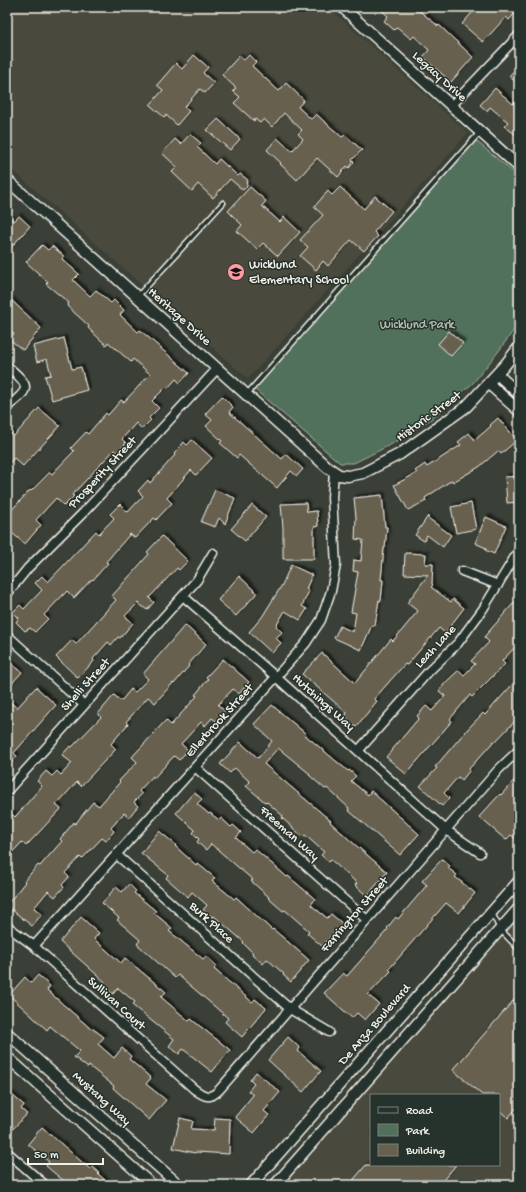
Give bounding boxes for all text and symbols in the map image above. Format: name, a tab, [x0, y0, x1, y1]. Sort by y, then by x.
street label: Legacy Drive	[409, 49, 470, 106]
place label: Wicklund Elementary School	[249, 258, 349, 288]
school or university icon: Wicklund Elementary School	[226, 262, 246, 282]
street label: Heritage Drive	[144, 285, 214, 349]
park label: Wicklund Park	[380, 318, 456, 333]
street label: Historic Street	[394, 387, 466, 446]
street label: Prosperity Street	[65, 433, 141, 513]
street label: Leah Lane	[412, 622, 460, 672]
street label: Shelli Street	[58, 654, 115, 715]
street label: Hutchings Way	[289, 671, 358, 735]
street label: Ellerbrook Street	[183, 680, 258, 761]
street label: Freeman Way	[255, 803, 322, 865]
street label: Farrington Street	[317, 873, 393, 957]
street label: Burk Place	[185, 898, 237, 947]
street label: Sullivan Court	[84, 974, 149, 1035]
street label: De Anza Boulevard	[335, 980, 415, 1069]
street label: Mustang Way	[69, 1069, 134, 1130]
legend	[370, 1094, 500, 1166]
text: Road	[406, 1105, 433, 1119]
text: Park	[405, 1125, 431, 1139]
scale bar	[28, 1140, 103, 1166]
text: Building	[405, 1145, 445, 1159]
text: 50 m	[34, 1149, 59, 1163]

